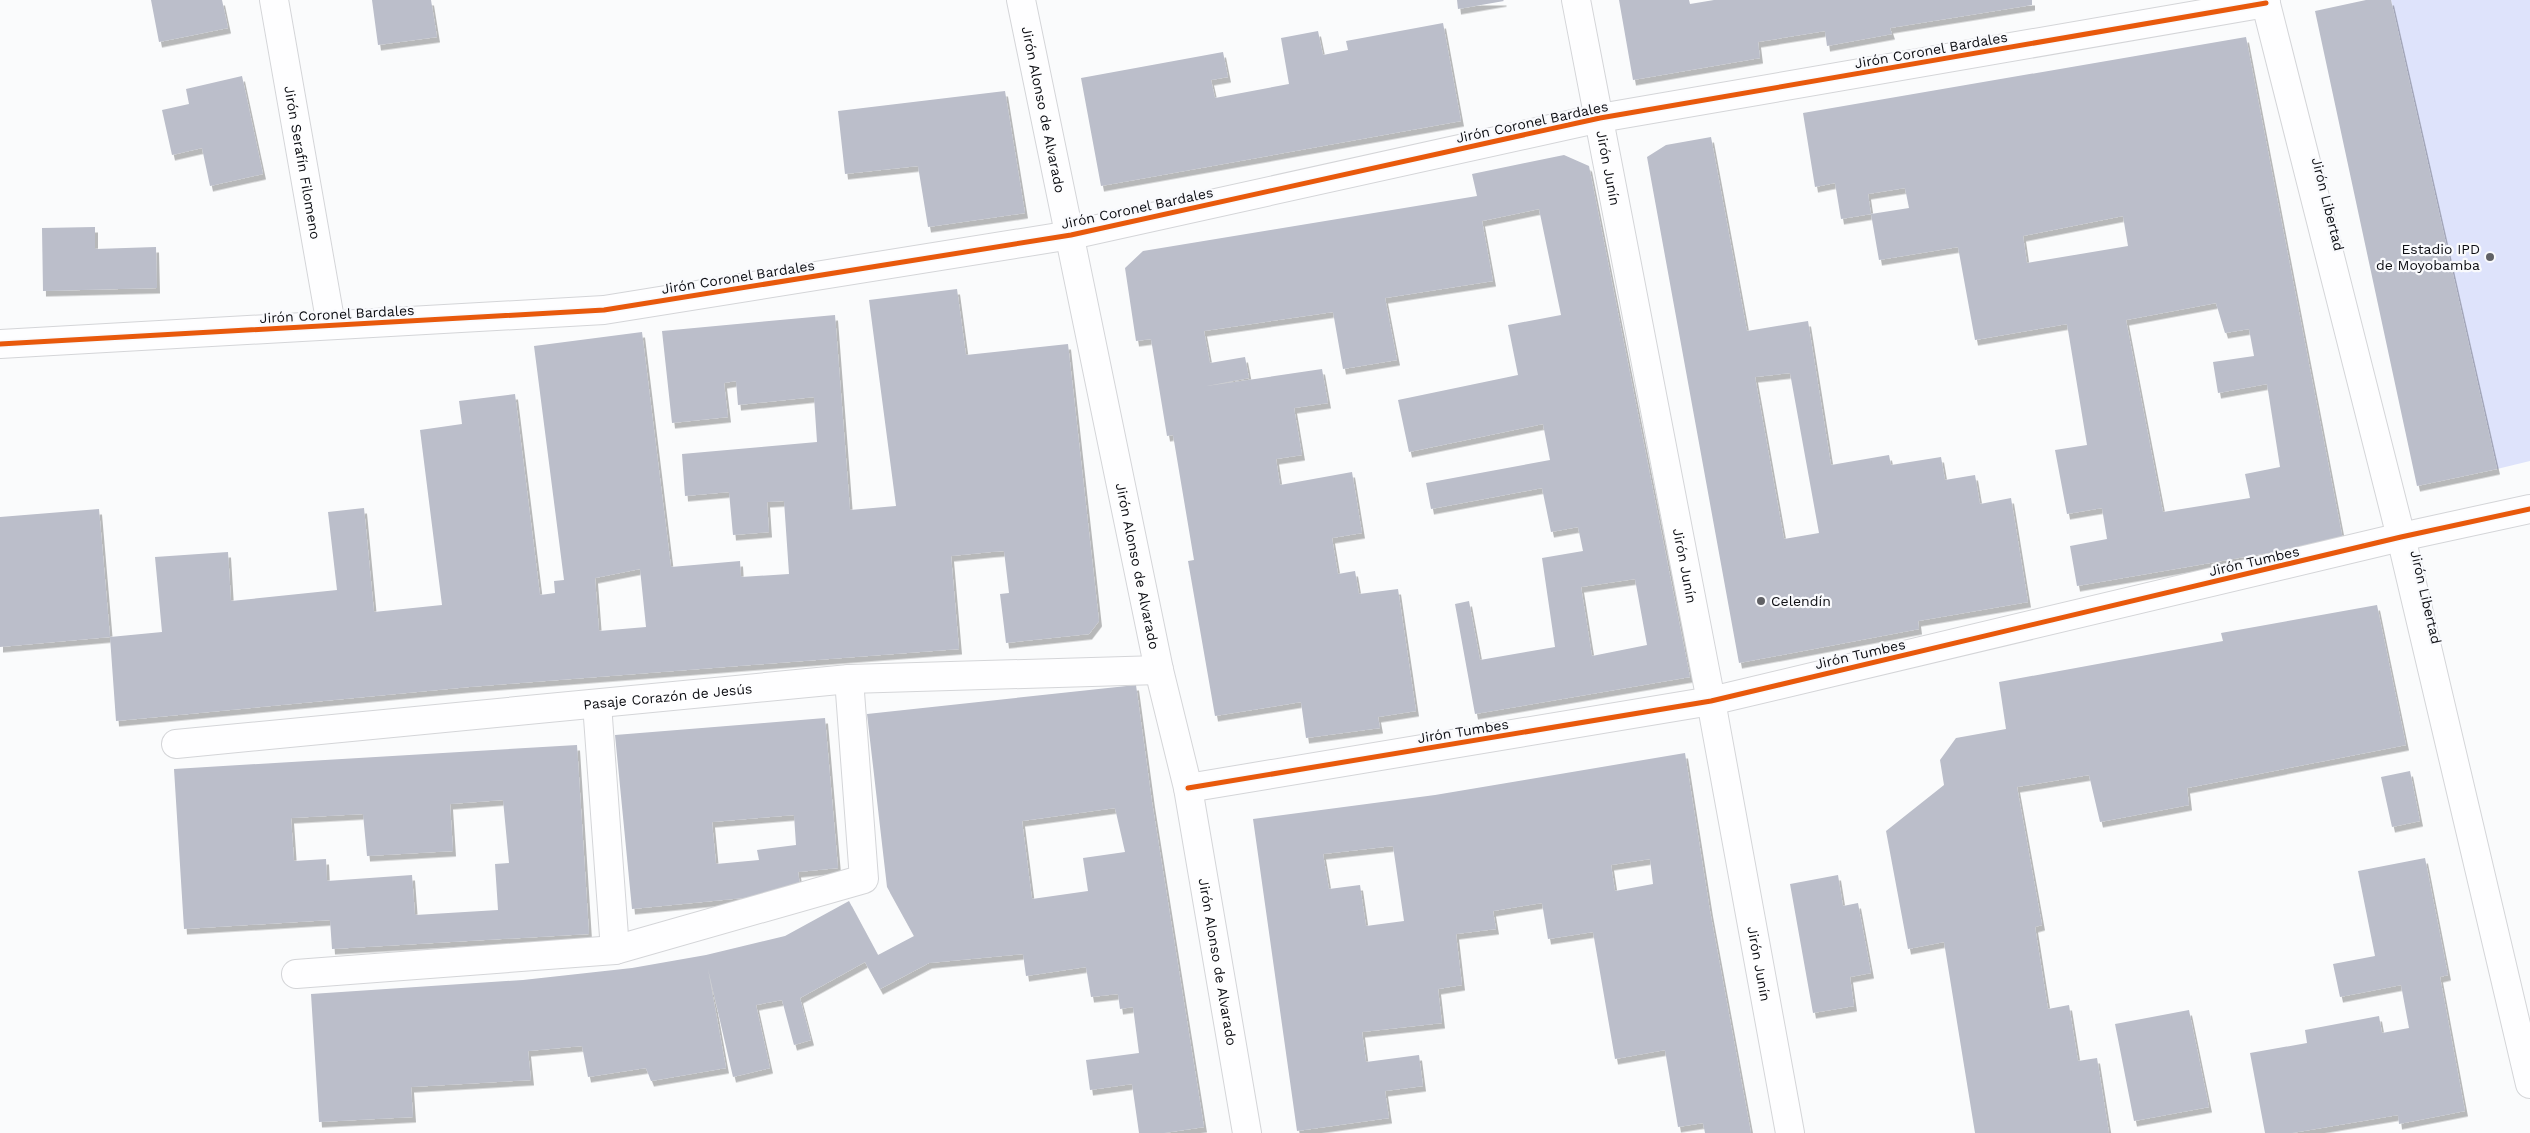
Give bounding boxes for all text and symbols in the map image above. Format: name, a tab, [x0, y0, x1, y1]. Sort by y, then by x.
street label: Jirón Alonso de Alvarado	[1019, 25, 1069, 194]
street label: Jirón Coronel Bardales	[1853, 29, 2009, 71]
street label: Jirón Serafín Filomeno	[281, 85, 324, 241]
street label: Jirón Coronel Bardales	[1454, 98, 1610, 146]
street label: Jirón Junín	[1593, 129, 1623, 207]
street label: Jirón Libertad	[2309, 156, 2347, 252]
street label: Jirón Coronel Bardales	[1059, 184, 1215, 232]
place label: Estadio IPD de Moyobamba	[2376, 241, 2480, 273]
marker: Estadio IPD de Moyobamba	[2484, 251, 2496, 263]
street label: Jirón Coronel Bardales	[660, 257, 816, 297]
street label: Jirón Coronel Bardales	[259, 302, 415, 326]
street label: Jirón Alonso de Alvarado	[1113, 481, 1163, 651]
street label: Jirón Junín	[1670, 527, 1700, 605]
street label: Jirón Tumbes	[2207, 543, 2301, 579]
street label: Jirón Libertad	[2407, 549, 2445, 645]
place label: Celendín	[1771, 593, 1831, 609]
marker: Celendín	[1755, 595, 1767, 607]
street label: Jirón Tumbes	[1813, 636, 1907, 672]
street label: Pasaje Corazón de Jesús	[582, 680, 753, 713]
street label: Jirón Tumbes	[1416, 716, 1510, 746]
street label: Jirón Alonso de Alvarado	[1196, 877, 1240, 1047]
street label: Jirón Junín	[1744, 925, 1774, 1003]

